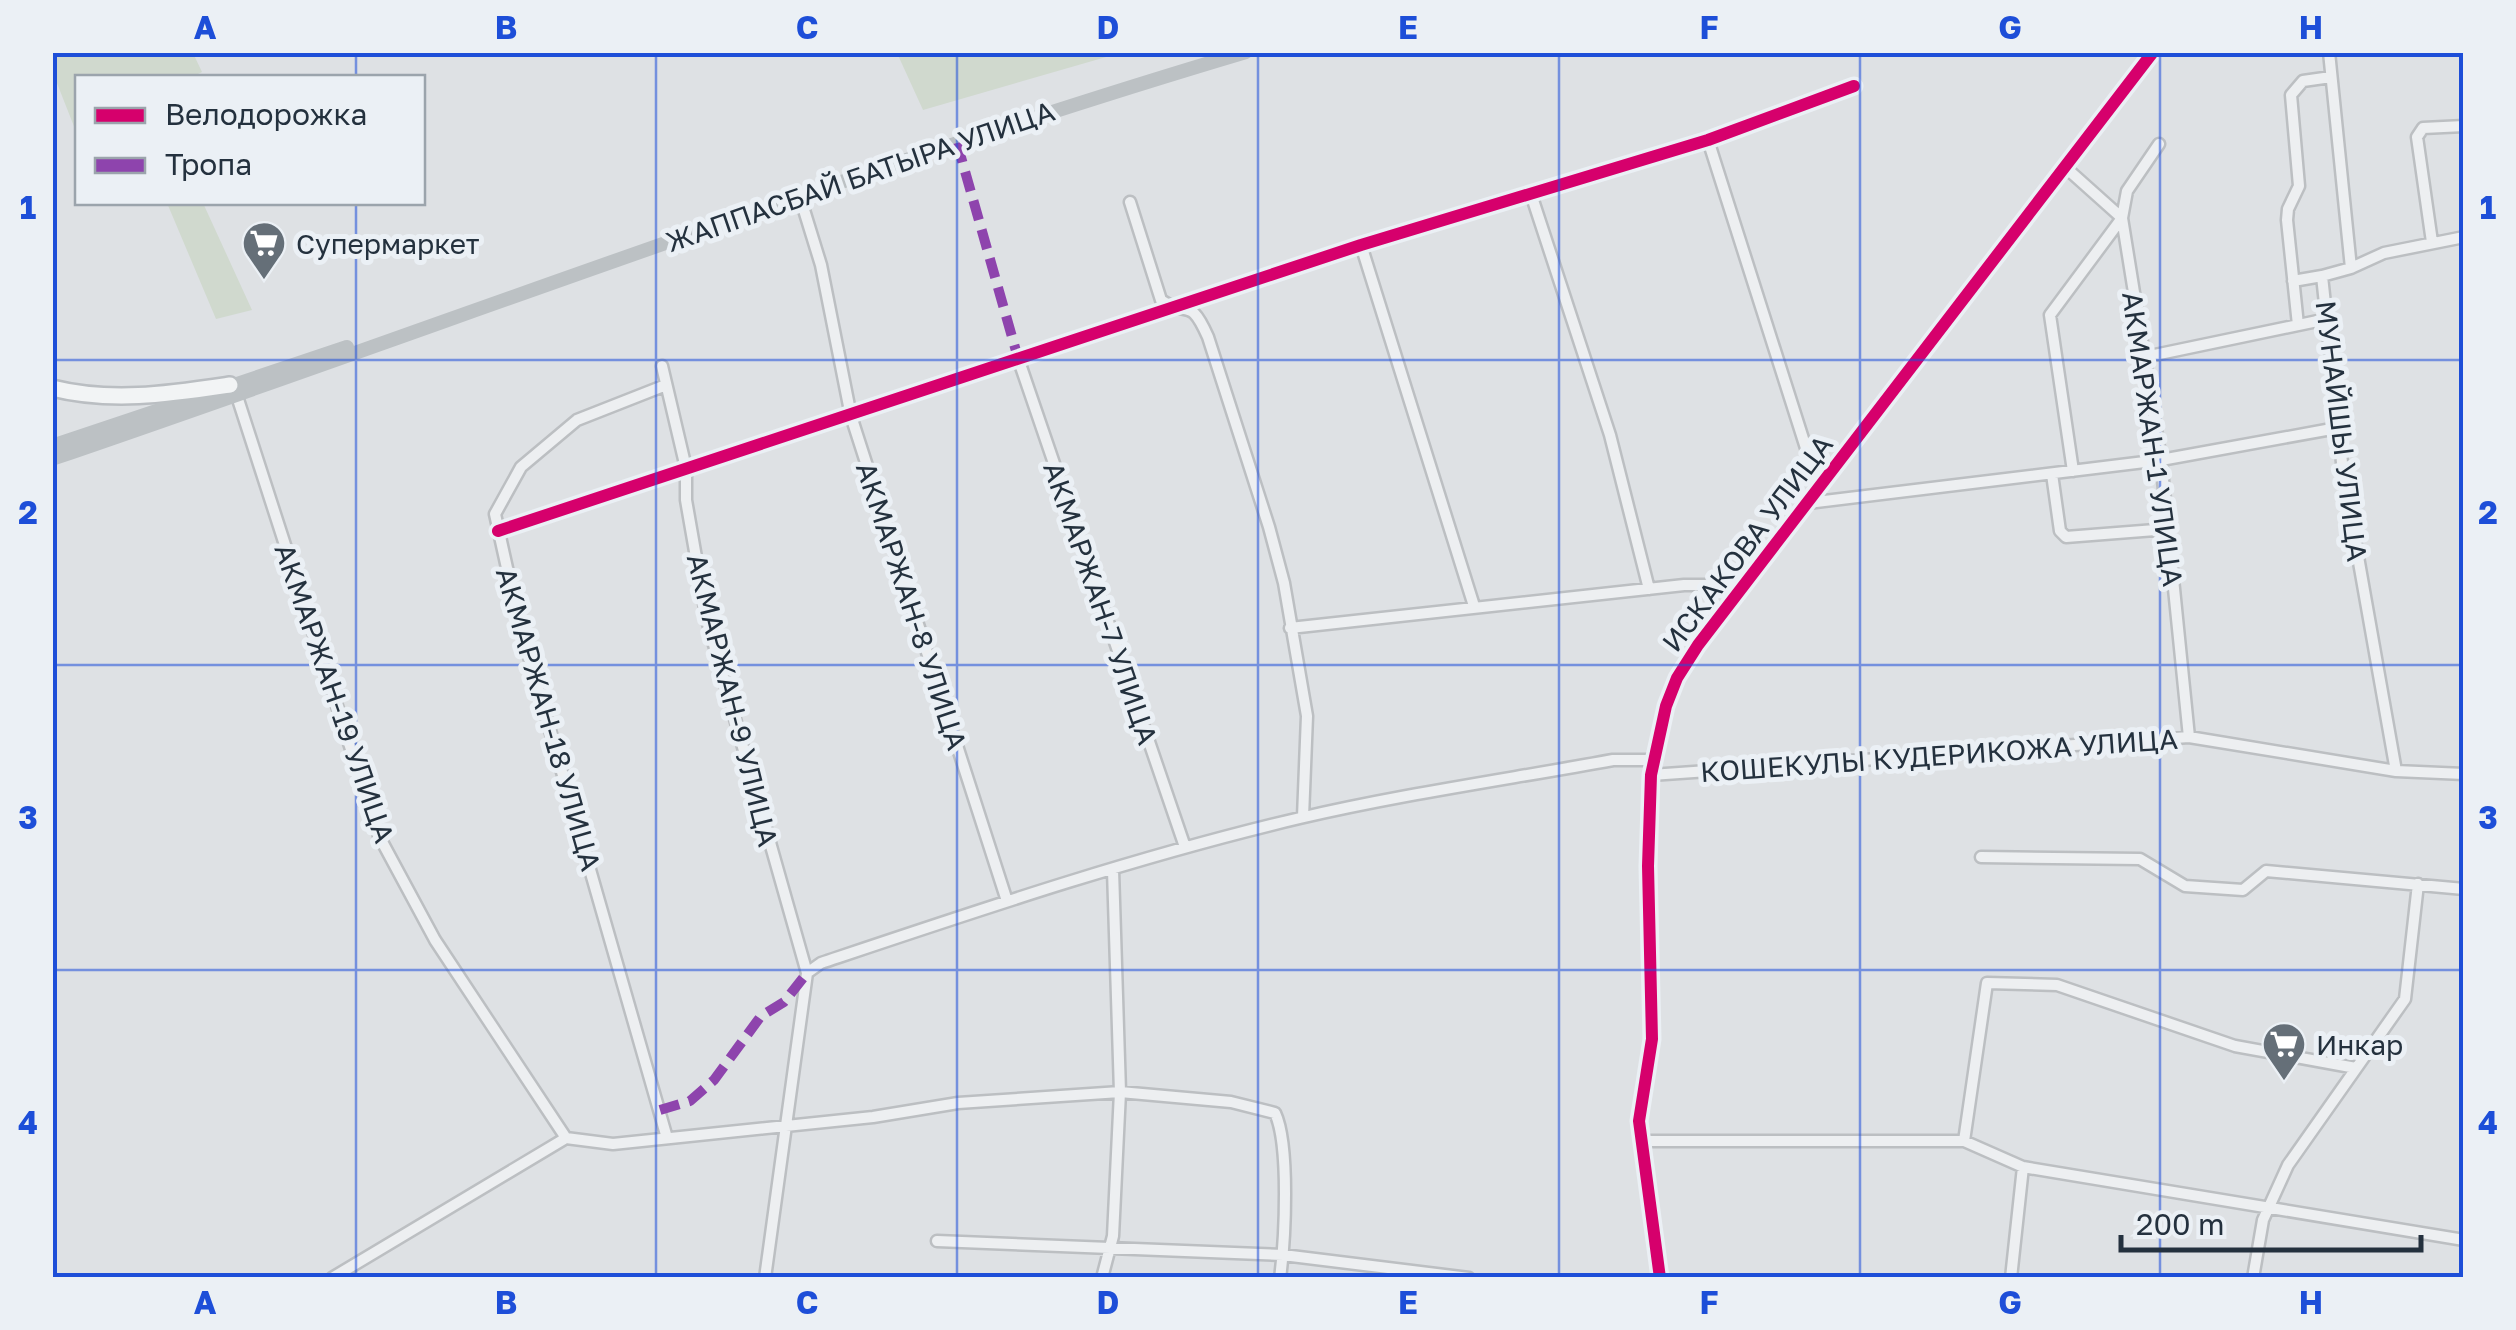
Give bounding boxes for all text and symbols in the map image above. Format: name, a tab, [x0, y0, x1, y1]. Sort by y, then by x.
text: A	[194, 8, 217, 46]
text: B	[495, 8, 517, 46]
text: C	[796, 8, 818, 46]
text: D	[1097, 8, 1119, 46]
text: E	[1398, 8, 1418, 46]
text: F	[1699, 8, 1719, 46]
text: G	[1998, 8, 2022, 46]
text: H	[2299, 8, 2323, 46]
legend	[75, 75, 425, 205]
street label: ЖАППАСБАЙ БАТЫРА УЛИЦА	[661, 94, 1059, 258]
text: Велодорожка	[165, 96, 367, 132]
text: Тропа	[165, 146, 252, 182]
text: 1	[20, 188, 36, 226]
text: 1	[2480, 188, 2496, 226]
supermarket icon: Супермаркет	[241, 220, 287, 281]
place label: Супермаркет	[296, 227, 480, 260]
street label: АКМАРЖАН-1 УЛИЦА	[2116, 290, 2190, 589]
street label: МУНАЙШЫ УЛИЦА	[2310, 299, 2374, 564]
street label: ИСКАКОВА УЛИЦА	[1655, 428, 1839, 658]
street label: АКМАРЖАН-7 УЛИЦА	[1037, 457, 1165, 749]
street label: АКМАРЖАН-8 УЛИЦА	[850, 458, 974, 754]
text: 2	[18, 493, 38, 531]
text: 2	[2478, 493, 2498, 531]
street label: АКМАРЖАН-19 УЛИЦА	[268, 539, 402, 847]
street label: АКМАРЖАН-9 УЛИЦА	[681, 550, 785, 850]
street label: АКМАРЖАН-18 УЛИЦА	[490, 563, 608, 875]
street label: КОШЕКУЛЫ КУДЕРИКОЖА УЛИЦА	[1699, 722, 2179, 788]
text: 3	[18, 798, 38, 836]
text: 3	[2478, 798, 2498, 836]
supermarket icon: Инкар	[2261, 1021, 2307, 1082]
place label: Инкар	[2316, 1028, 2403, 1061]
text: 4	[18, 1103, 38, 1141]
text: 4	[2478, 1103, 2498, 1141]
scale bar	[2121, 1190, 2421, 1252]
text: 200 m	[2136, 1206, 2225, 1242]
text: A	[194, 1283, 217, 1321]
text: B	[495, 1283, 517, 1321]
text: C	[796, 1283, 818, 1321]
text: D	[1097, 1283, 1119, 1321]
text: E	[1398, 1283, 1418, 1321]
text: F	[1699, 1283, 1719, 1321]
text: G	[1998, 1283, 2022, 1321]
text: H	[2299, 1283, 2323, 1321]

